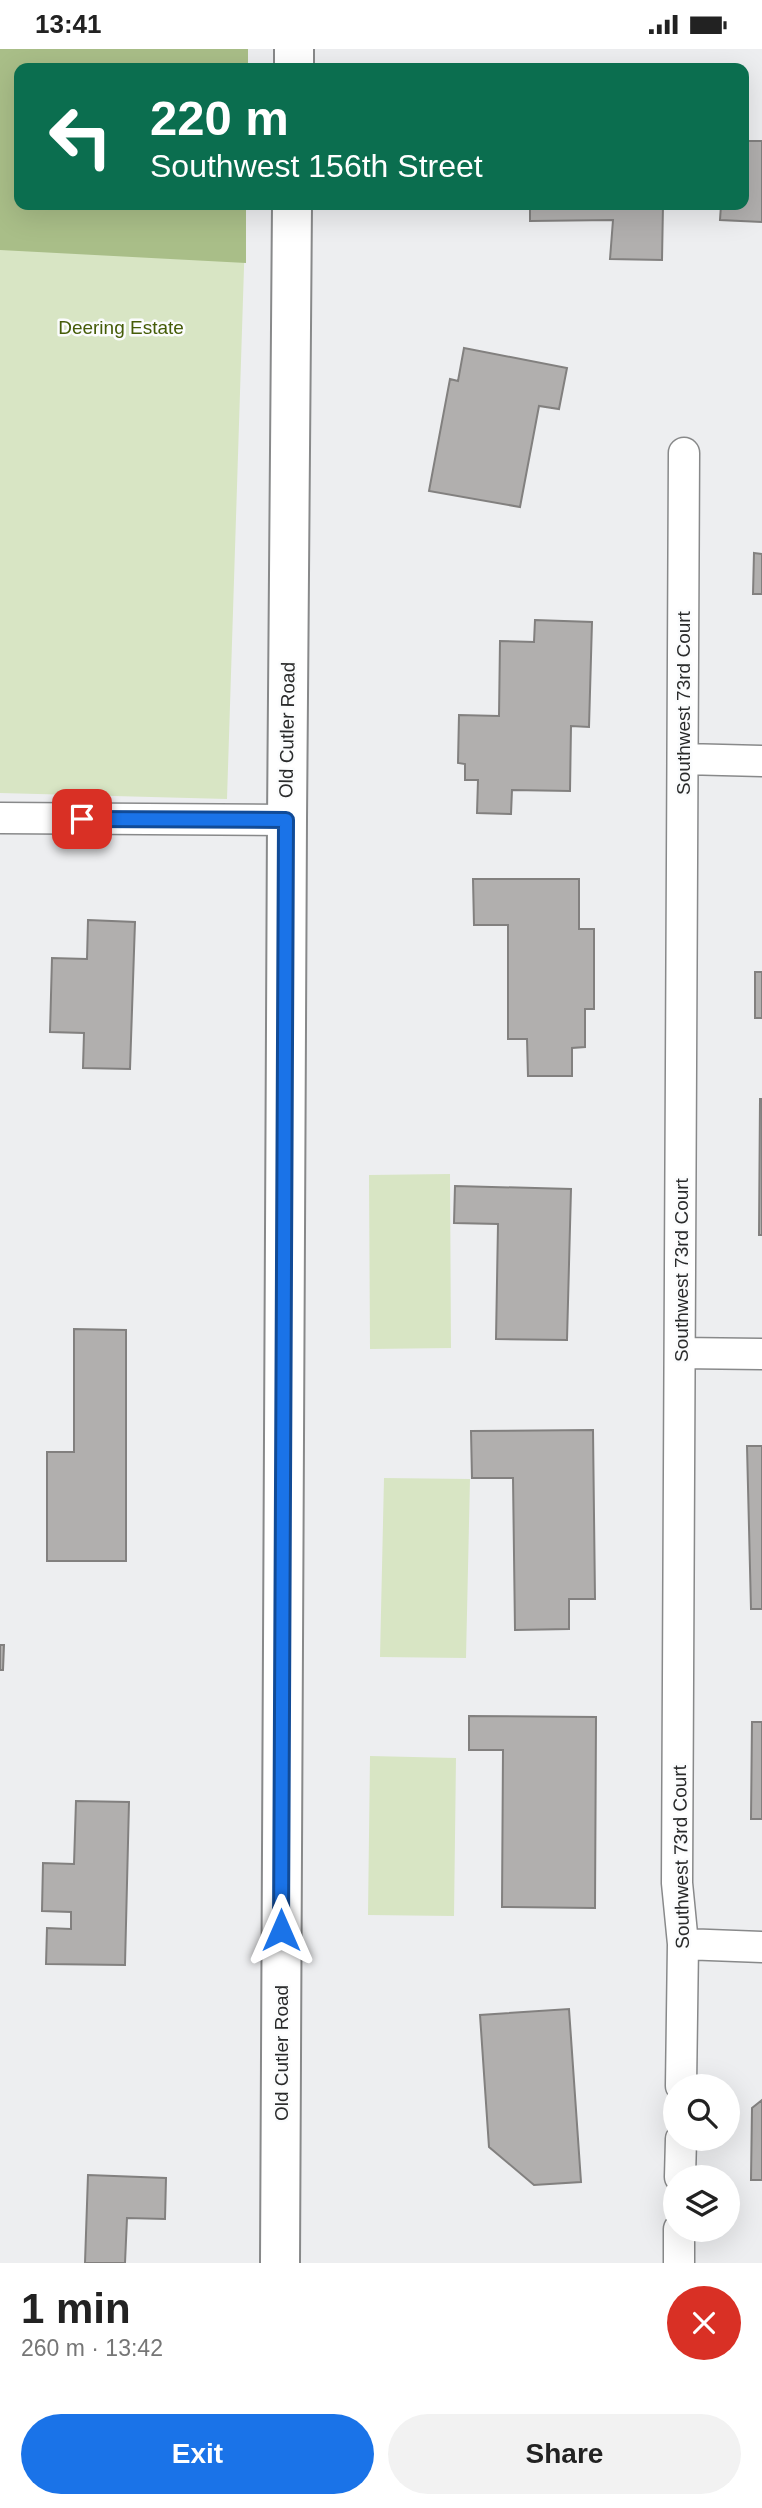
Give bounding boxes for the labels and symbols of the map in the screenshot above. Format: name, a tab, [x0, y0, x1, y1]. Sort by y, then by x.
park label: Deering Estate	[58, 317, 184, 338]
street label: Southwest 73rd Court	[673, 610, 694, 795]
street label: Old Cutler Road	[275, 662, 299, 798]
pin	[52, 789, 112, 849]
street label: Southwest 73rd Court	[671, 1177, 692, 1362]
street label: Southwest 73rd Court	[669, 1764, 693, 1949]
position arrow	[244, 1893, 318, 1967]
street label: Old Cutler Road	[271, 1985, 292, 2121]

